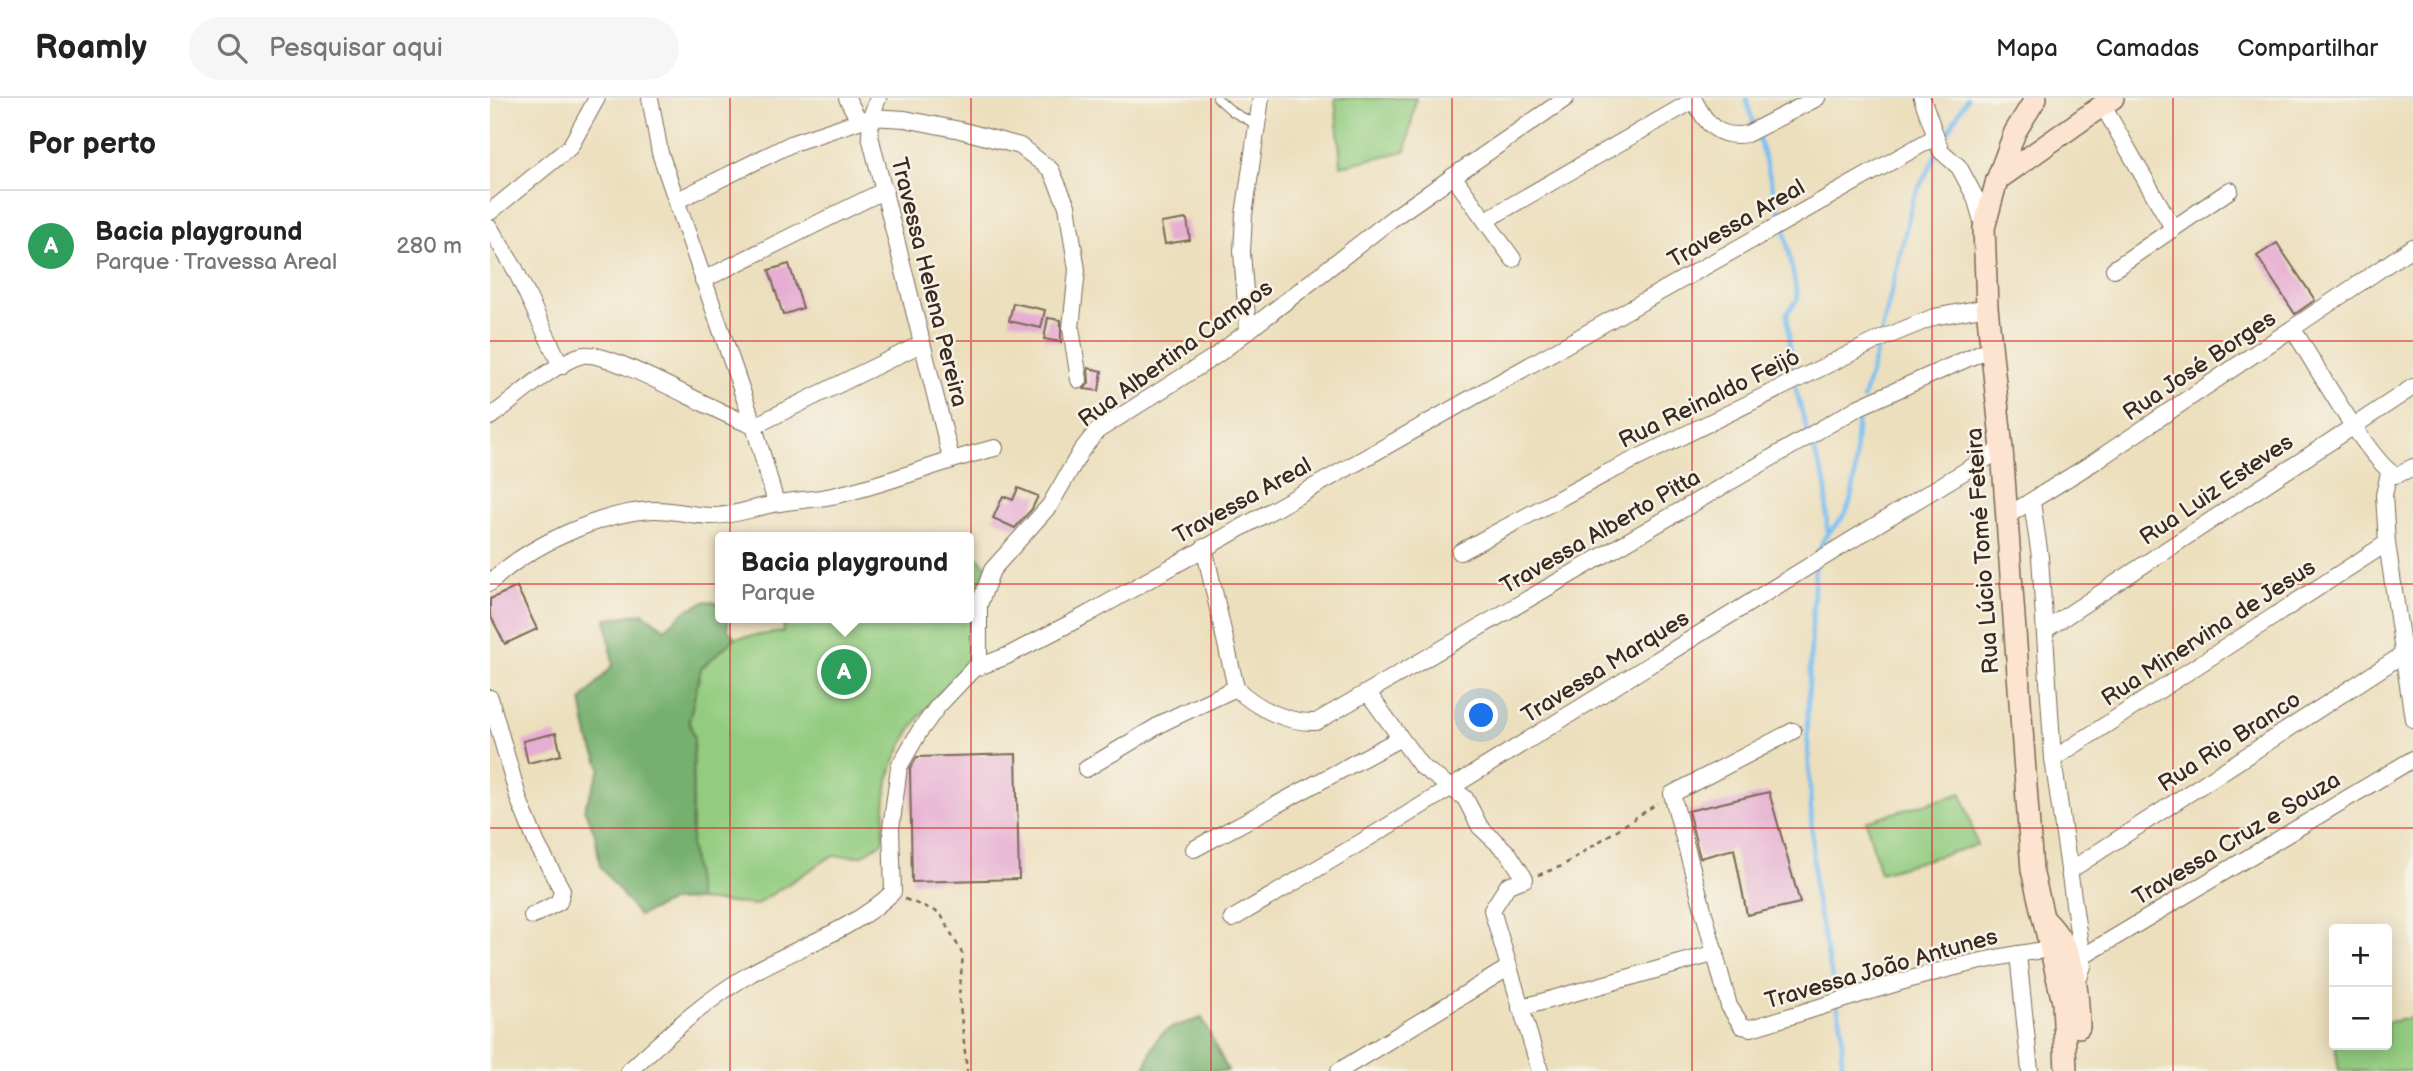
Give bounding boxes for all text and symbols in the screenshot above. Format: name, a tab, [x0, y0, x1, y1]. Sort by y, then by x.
search box	[189, 17, 679, 80]
text: Roamly	[35, 28, 147, 68]
icon: search	[213, 29, 251, 67]
text: Pesquisar aqui	[269, 33, 443, 64]
text: Mapa	[1996, 34, 2058, 63]
text: Camadas	[2096, 34, 2199, 63]
text: Compartilhar	[2237, 34, 2378, 63]
text: Por perto	[28, 126, 156, 162]
street label: Travessa Helena Pereira	[884, 155, 974, 410]
street label: Travessa Areal	[1663, 173, 1810, 274]
text: Bacia playground	[95, 217, 302, 248]
text: A	[44, 232, 58, 260]
text: 280 m	[396, 232, 462, 260]
text: Parque · Travessa Areal	[95, 248, 337, 276]
street label: Rua Albertina Campos	[1073, 274, 1278, 434]
street label: Rua José Borges	[2118, 304, 2281, 427]
street label: Rua Reinaldo Feijó	[1614, 343, 1804, 455]
street label: Rua Lúcio Tomé Feteira	[1960, 427, 2006, 675]
street label: Rua Luiz Esteves	[2134, 428, 2299, 552]
street label: Travessa Areal	[1169, 451, 1316, 550]
street label: Travessa Alberto Pitta	[1496, 463, 1705, 601]
popup	[715, 532, 974, 623]
text: Bacia playground	[741, 548, 948, 579]
street label: Rua Minervina de Jesus	[2096, 553, 2321, 713]
text: Parque	[741, 579, 815, 607]
street label: Travessa Marques	[1517, 604, 1694, 730]
pin: A	[821, 646, 867, 698]
street label: Rua Rio Branco	[2153, 685, 2306, 798]
your location	[1464, 698, 1498, 732]
street label: Travessa Cruz e Souza	[2128, 766, 2345, 912]
street label: Travessa João Antunes	[1762, 922, 2001, 1016]
map controls	[2329, 924, 2392, 1050]
button: +	[2329, 924, 2392, 987]
button: −	[2329, 987, 2392, 1050]

